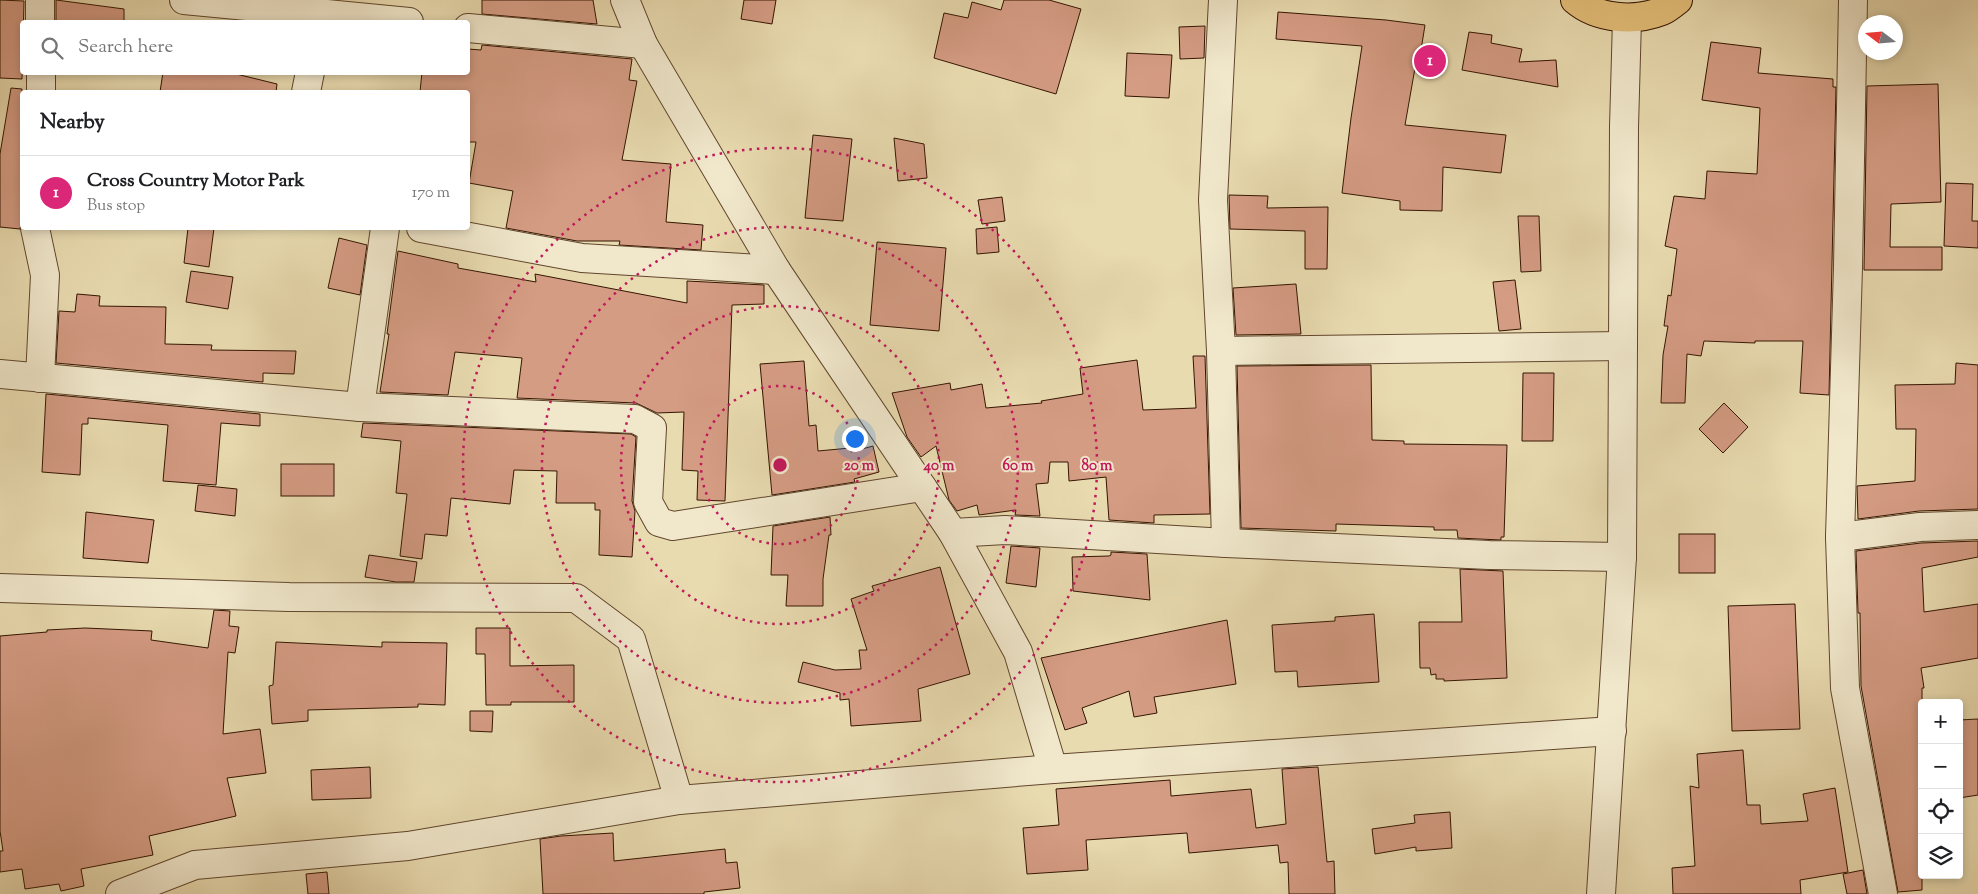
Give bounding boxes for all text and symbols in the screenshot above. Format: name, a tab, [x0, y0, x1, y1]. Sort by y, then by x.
north arrow	[1858, 15, 1903, 60]
search box	[20, 20, 470, 75]
icon: search	[38, 34, 66, 62]
text: Search here	[78, 34, 173, 61]
pin: 1	[1414, 42, 1446, 80]
text: Nearby	[40, 108, 105, 138]
text: Cross Country Motor Park	[87, 168, 305, 195]
text: 1	[53, 182, 59, 205]
text: 170 m	[412, 182, 450, 205]
text: Bus stop	[87, 195, 145, 218]
your location	[842, 426, 868, 452]
centre of rings	[771, 456, 789, 474]
text: 20 m	[844, 456, 875, 477]
text: 40 m	[923, 456, 955, 477]
text: 60 m	[1003, 456, 1034, 477]
text: 80 m	[1081, 456, 1113, 477]
map controls	[1918, 699, 1963, 879]
button: +	[1918, 699, 1963, 744]
button: −	[1918, 744, 1963, 789]
button: locate	[1918, 789, 1963, 834]
button: layers	[1918, 834, 1963, 879]

